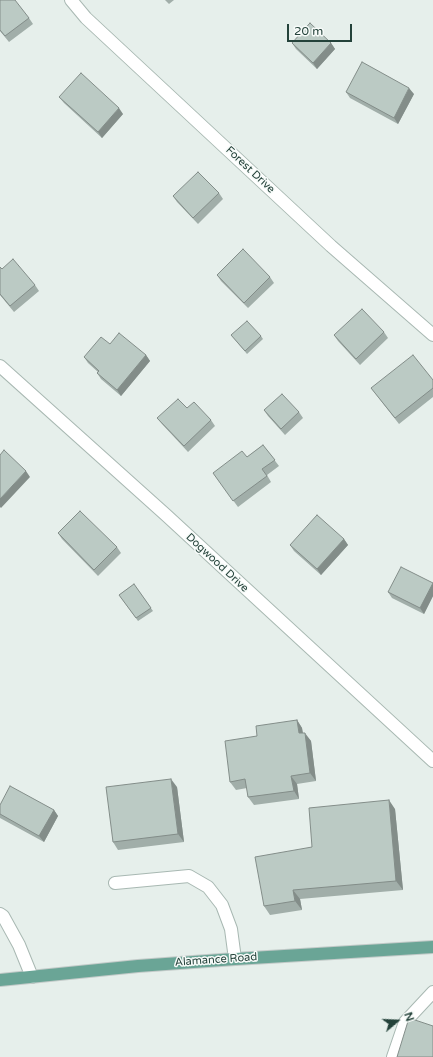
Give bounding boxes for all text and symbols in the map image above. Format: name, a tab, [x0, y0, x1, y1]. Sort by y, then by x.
scale bar	[289, 16, 354, 42]
text: 20 m	[294, 24, 323, 38]
street label: Forest Drive	[223, 144, 277, 196]
street label: Dogwood Drive	[183, 531, 251, 595]
street label: Alamance Road	[174, 951, 258, 969]
north arrow	[377, 1001, 417, 1041]
text: N	[401, 1011, 416, 1023]

